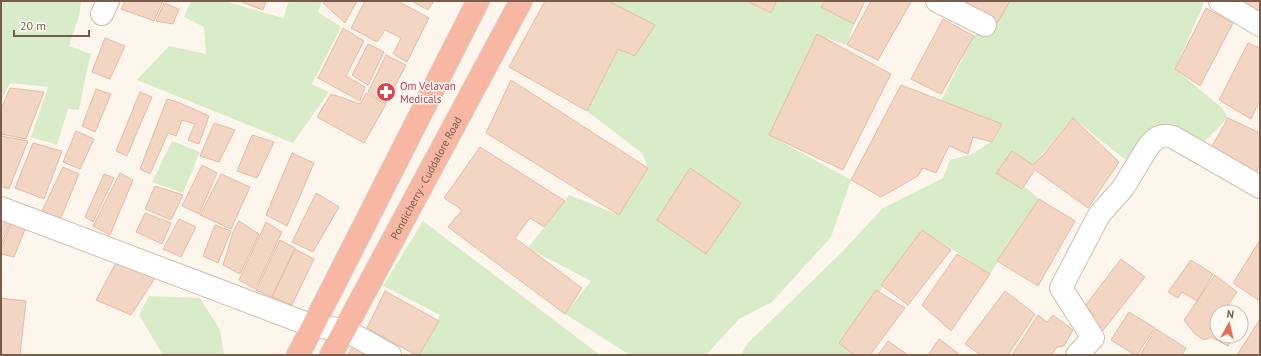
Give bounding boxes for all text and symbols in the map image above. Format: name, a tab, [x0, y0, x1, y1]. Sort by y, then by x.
scale bar	[14, 12, 89, 38]
text: 20 m	[20, 18, 46, 33]
place label: Om Velavan Medicals	[400, 79, 456, 106]
pharmacy icon: Om Velavan Medicals	[375, 81, 397, 103]
street label: Pondicherry - Cuddalore Road	[387, 114, 465, 242]
north arrow	[1209, 304, 1249, 344]
text: N	[1226, 307, 1235, 322]

